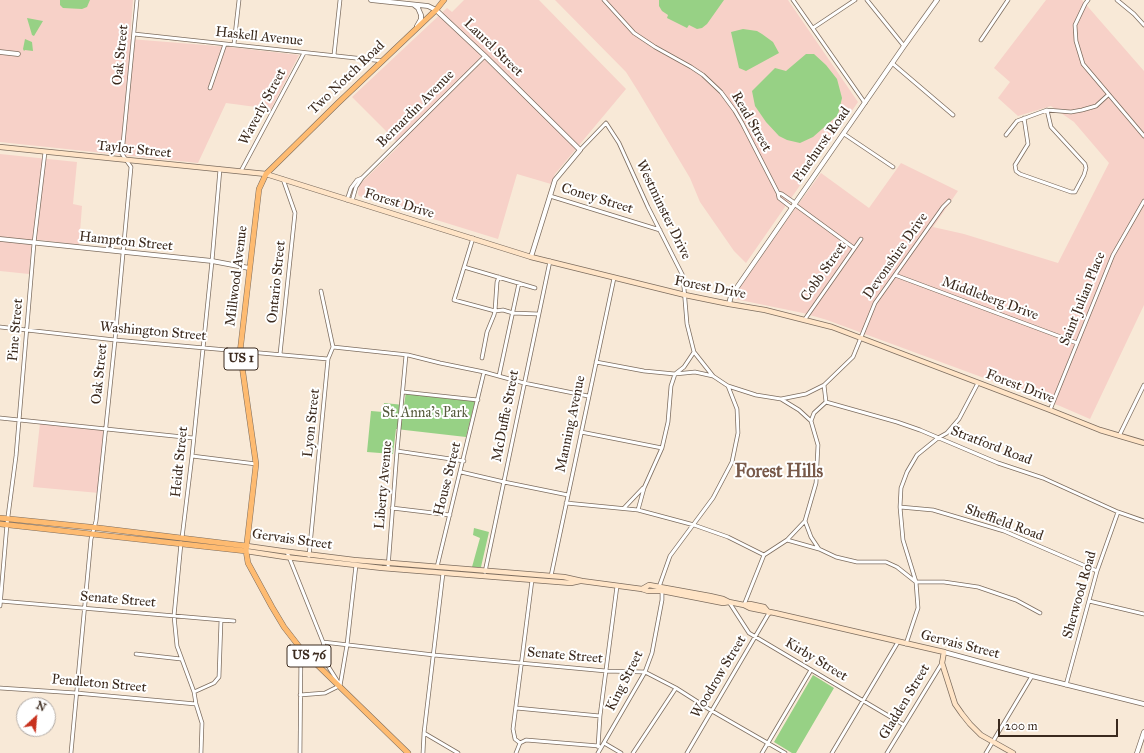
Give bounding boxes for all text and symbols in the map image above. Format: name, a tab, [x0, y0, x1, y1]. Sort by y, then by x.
street label: Laurel Street	[460, 15, 526, 81]
street label: Oak Street	[109, 24, 133, 86]
street label: Haskell Avenue	[214, 24, 304, 50]
street label: Two Notch Road	[306, 38, 388, 118]
street label: Waverly Street	[236, 66, 290, 148]
street label: Bernardin Avenue	[374, 67, 458, 151]
street label: Read Street	[727, 89, 775, 155]
street label: Pinehurst Road	[790, 104, 854, 186]
street label: Taylor Street	[96, 138, 172, 162]
street label: Westminster Drive	[632, 158, 694, 262]
street label: Coney Street	[559, 180, 635, 218]
street label: Forest Drive	[362, 185, 436, 223]
street label: Devonshire Drive	[860, 210, 932, 302]
street label: Millwood Avenue	[222, 225, 252, 327]
street label: Hampton Street	[78, 229, 174, 255]
street label: Cobb Street	[798, 239, 850, 305]
street label: Ontario Street	[264, 240, 290, 324]
street label: Saint Julian Place	[1057, 250, 1109, 348]
street label: Forest Drive	[673, 273, 747, 303]
street label: Middleberg Drive	[939, 274, 1041, 324]
street label: Pine Street	[5, 298, 27, 362]
street label: Washington Street	[99, 319, 207, 345]
street label: Oak Street	[88, 343, 112, 405]
road number: US 1	[224, 348, 258, 370]
street label: Forest Drive	[983, 366, 1057, 408]
street label: McDuffie Street	[489, 369, 523, 463]
street label: Manning Avenue	[553, 374, 589, 474]
street label: Lyon Street	[300, 388, 324, 458]
park label: St. Anna's Park	[382, 406, 468, 422]
street label: Stratford Road	[948, 423, 1034, 469]
street label: Heidt Street	[168, 426, 192, 498]
street label: Liberty Avenue	[372, 440, 396, 530]
street label: House Street	[431, 440, 465, 518]
district label: Forest Hills	[735, 462, 823, 484]
street label: Sheffield Road	[963, 501, 1045, 545]
street label: Gervais Street	[251, 526, 333, 554]
street label: Sherwood Road	[1059, 549, 1101, 641]
street label: Senate Street	[79, 588, 157, 612]
street label: Gervais Street	[919, 627, 1001, 663]
street label: Woodrow Street	[688, 633, 750, 721]
street label: Kirby Street	[782, 635, 850, 685]
street label: Senate Street	[526, 644, 604, 668]
road number: US 76	[287, 645, 331, 667]
street label: King Street	[603, 648, 647, 714]
street label: Gladden Street	[876, 661, 934, 743]
street label: Pendleton Street	[51, 671, 147, 697]
north arrow	[16, 697, 56, 737]
text: N	[34, 699, 48, 715]
scale bar	[1000, 711, 1120, 737]
text: 200 m	[1005, 719, 1038, 733]

